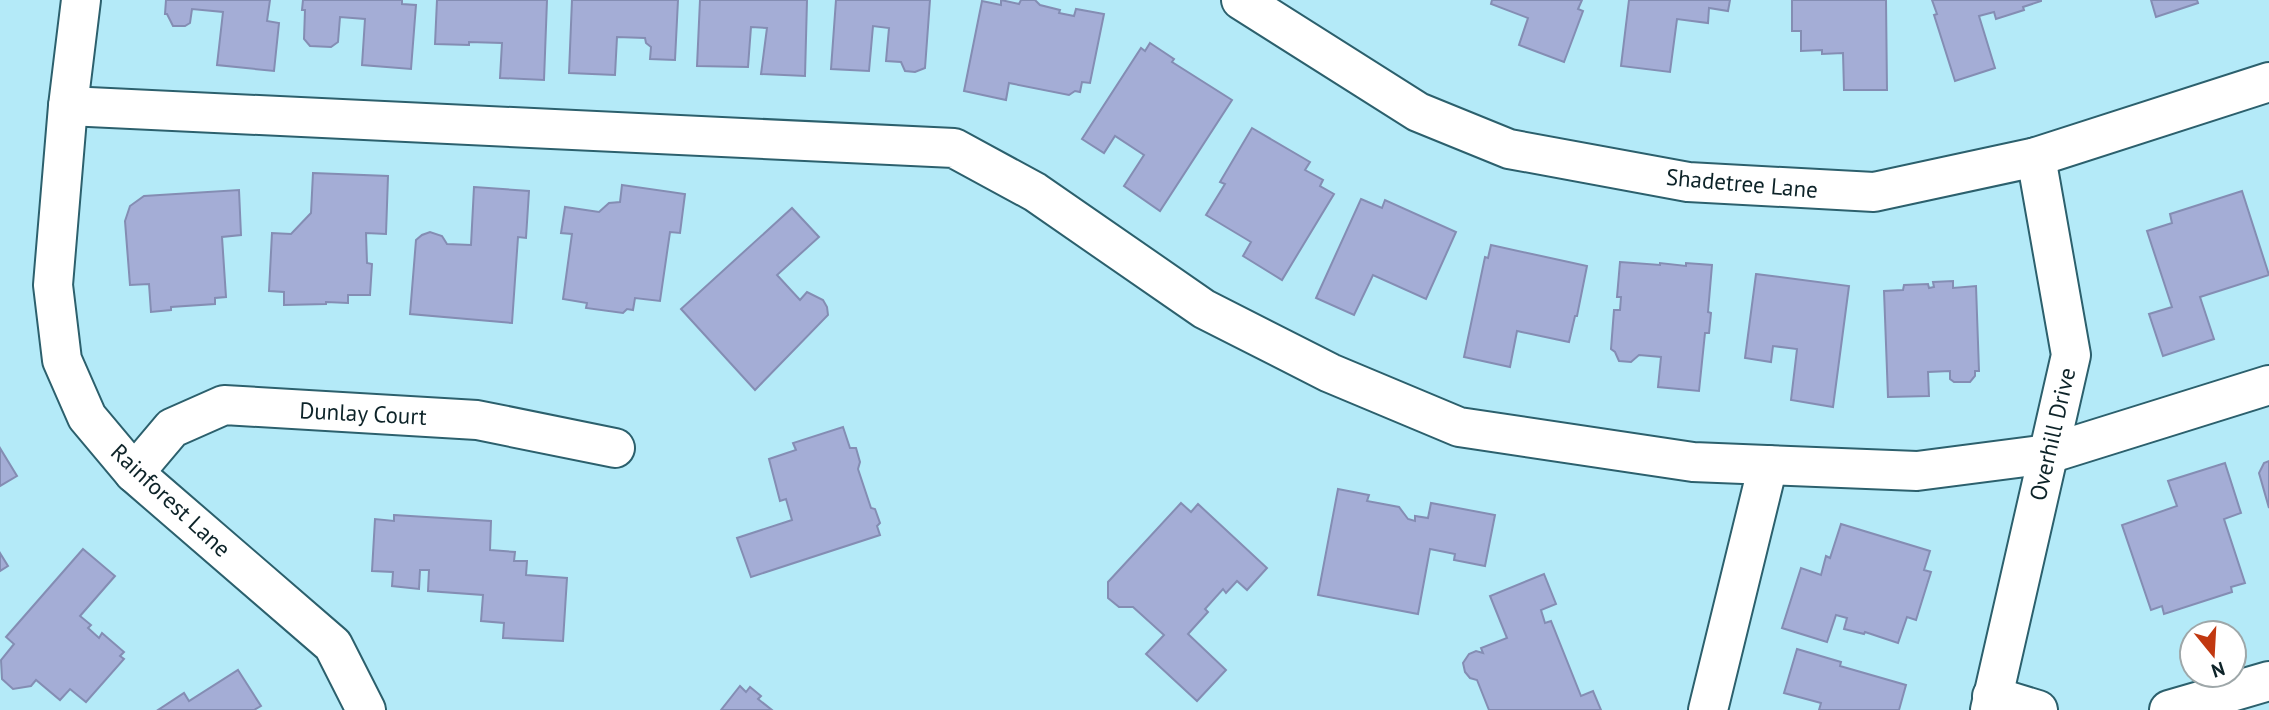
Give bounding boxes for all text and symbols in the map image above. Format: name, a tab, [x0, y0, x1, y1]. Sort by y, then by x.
street label: Shadetree Lane	[1665, 162, 1819, 204]
street label: Overhill Drive	[2023, 365, 2081, 503]
street label: Dunlay Court	[299, 395, 428, 431]
street label: Rainforest Lane	[105, 437, 237, 563]
north arrow	[2178, 619, 2248, 689]
text: N	[2209, 657, 2228, 684]

